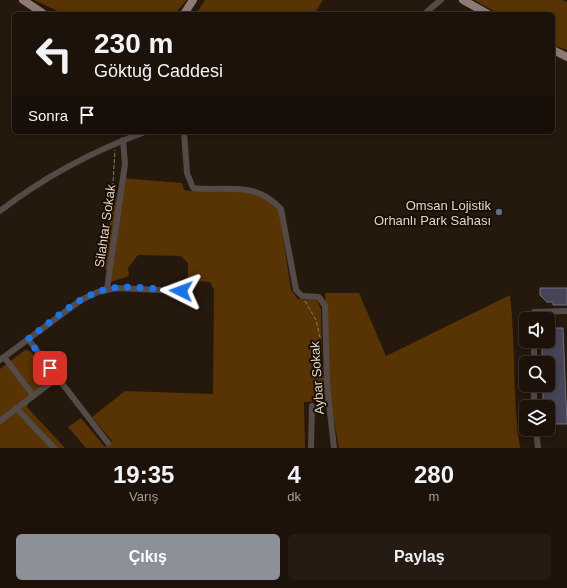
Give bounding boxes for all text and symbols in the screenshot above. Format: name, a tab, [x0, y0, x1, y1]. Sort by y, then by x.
icon: left	[28, 28, 80, 80]
text: 230 m	[94, 28, 173, 59]
text: Göktuğ Caddesi	[94, 61, 223, 81]
icon: arrive	[76, 104, 98, 126]
text: Sonra	[28, 107, 68, 124]
street label: Silahtar Sokak	[92, 183, 118, 269]
place label: Omsan Lojistik Orhanlı Park Sahası	[374, 198, 491, 228]
marker: Omsan Lojistik Orhanlı Park Sahası	[494, 207, 504, 217]
position arrow	[160, 270, 202, 312]
map controls	[519, 312, 555, 436]
button: sound	[519, 312, 555, 348]
street label: Aybar Sokak	[307, 340, 327, 415]
pin	[33, 351, 67, 385]
button: search	[519, 356, 555, 392]
icon: arrive	[39, 357, 61, 379]
button: layers	[519, 400, 555, 436]
text: 19:35	[113, 461, 174, 488]
text: 4	[287, 461, 301, 488]
text: 280	[414, 461, 454, 488]
text: Varış	[129, 489, 158, 504]
text: dk	[287, 489, 301, 504]
text: m	[429, 489, 439, 504]
button: Çıkış	[16, 534, 280, 580]
button: Paylaş	[288, 534, 551, 580]

